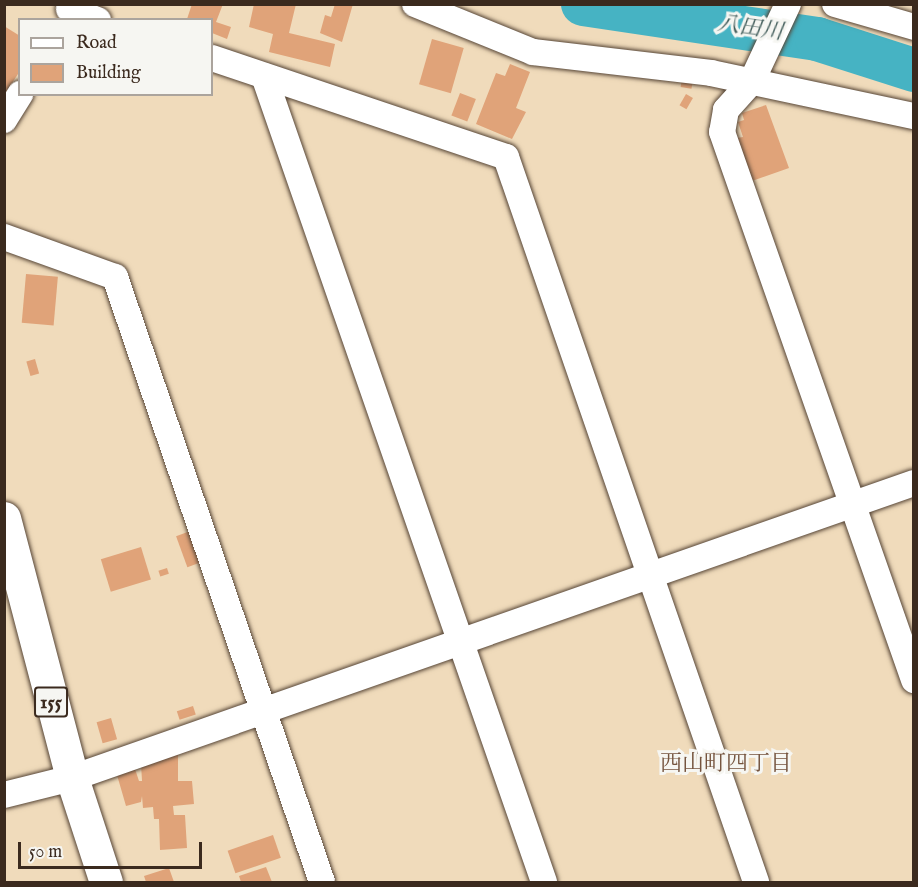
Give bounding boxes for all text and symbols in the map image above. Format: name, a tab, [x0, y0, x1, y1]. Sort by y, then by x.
water label: 八田川	[715, 11, 785, 47]
legend	[18, 18, 213, 96]
text: Road	[76, 32, 117, 55]
text: Building	[76, 62, 141, 85]
road number: 155	[33, 685, 69, 719]
district label: 西山町四丁目	[660, 752, 792, 778]
scale bar	[21, 830, 206, 868]
text: 50 m	[29, 841, 62, 864]

